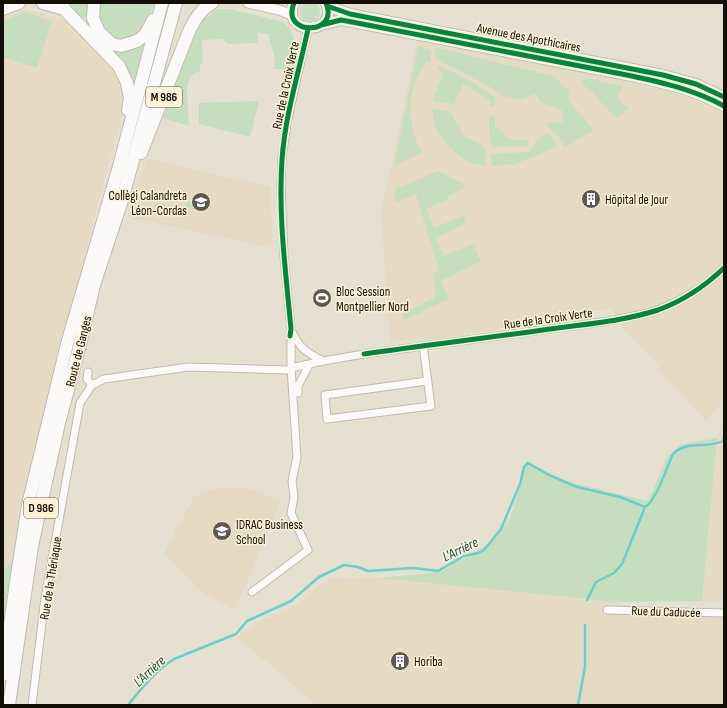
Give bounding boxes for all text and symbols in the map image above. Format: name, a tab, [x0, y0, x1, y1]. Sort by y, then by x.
street label: Avenue des Apothicaires	[474, 20, 583, 56]
street label: Rue de la Croix Verte	[269, 40, 303, 130]
road number: M 986	[146, 87, 182, 107]
place label: Collègi Calandreta Léon-Cordas	[109, 188, 187, 219]
building icon: Hôpital de Jour	[580, 188, 602, 210]
school or university icon: Collègi Calandreta Léon-Cordas	[190, 191, 212, 213]
place label: Hôpital de Jour	[605, 192, 668, 208]
place label: Bloc Session Montpellier Nord	[336, 284, 409, 315]
sports icon: Bloc Session Montpellier Nord	[311, 287, 333, 309]
street label: Rue de la Croix Verte	[503, 305, 593, 333]
street label: Route de Ganges	[62, 314, 96, 388]
road number: D 986	[24, 498, 58, 518]
place label: IDRAC Business School	[236, 517, 303, 548]
school or university icon: IDRAC Business School	[211, 520, 233, 542]
water label: L'Arrière	[440, 533, 481, 565]
street label: Rue de la Thériaque	[37, 535, 65, 621]
street label: Rue du Caducée	[631, 603, 701, 621]
building icon: Horiba	[389, 650, 411, 672]
water label: L'Arrière	[130, 652, 169, 690]
place label: Horiba	[414, 654, 443, 670]

